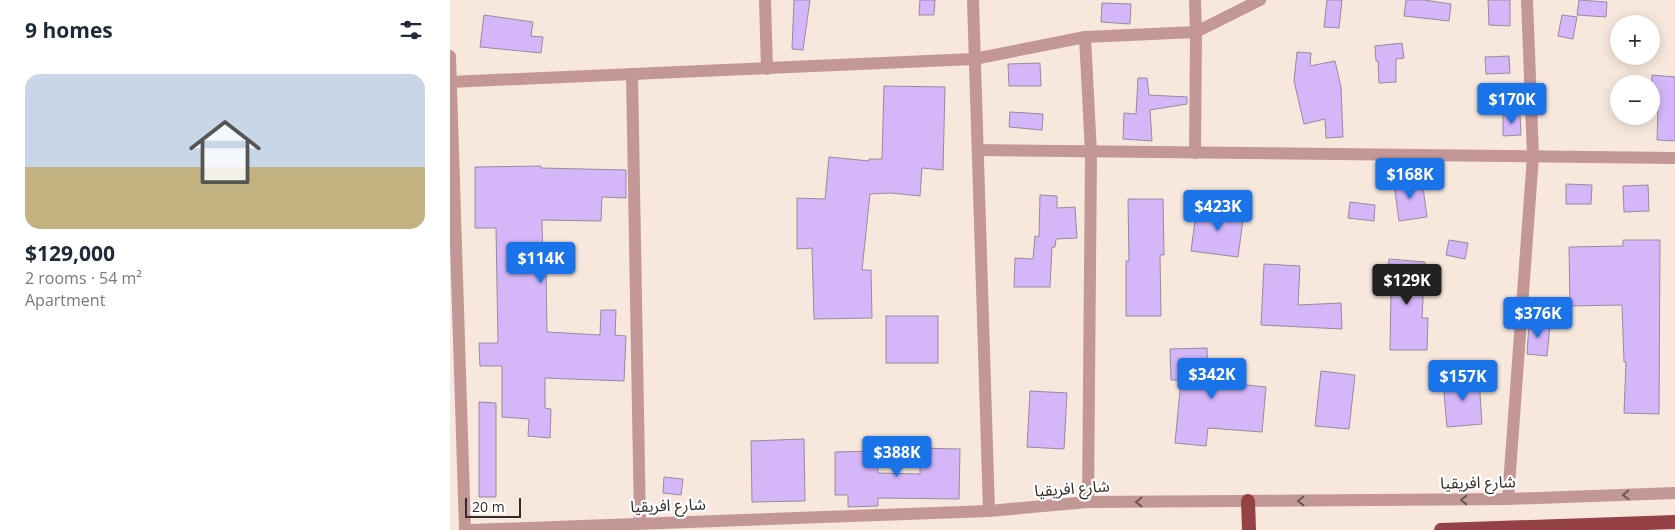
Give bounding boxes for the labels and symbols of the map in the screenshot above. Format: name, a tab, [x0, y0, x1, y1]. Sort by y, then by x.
pin: $170K	[1477, 82, 1547, 125]
pin: $168K	[1375, 158, 1445, 200]
pin: $423K	[1183, 190, 1253, 232]
pin: $114K	[506, 242, 576, 284]
pin: $129K	[1372, 264, 1442, 306]
pin: $376K	[1503, 296, 1573, 339]
pin: $342K	[1177, 358, 1247, 400]
pin: $157K	[1428, 360, 1498, 402]
pin: $388K	[862, 436, 932, 478]
street label: شارع افريقيا	[1440, 470, 1516, 496]
street label: شارع افريقيا	[1034, 474, 1111, 504]
one-way arrow	[1622, 489, 1630, 500]
street label: شارع افريقيا	[630, 493, 706, 519]
scale bar	[465, 495, 521, 518]
one-way arrow	[1460, 495, 1468, 505]
one-way arrow	[1297, 496, 1305, 506]
one-way arrow	[1135, 497, 1142, 507]

